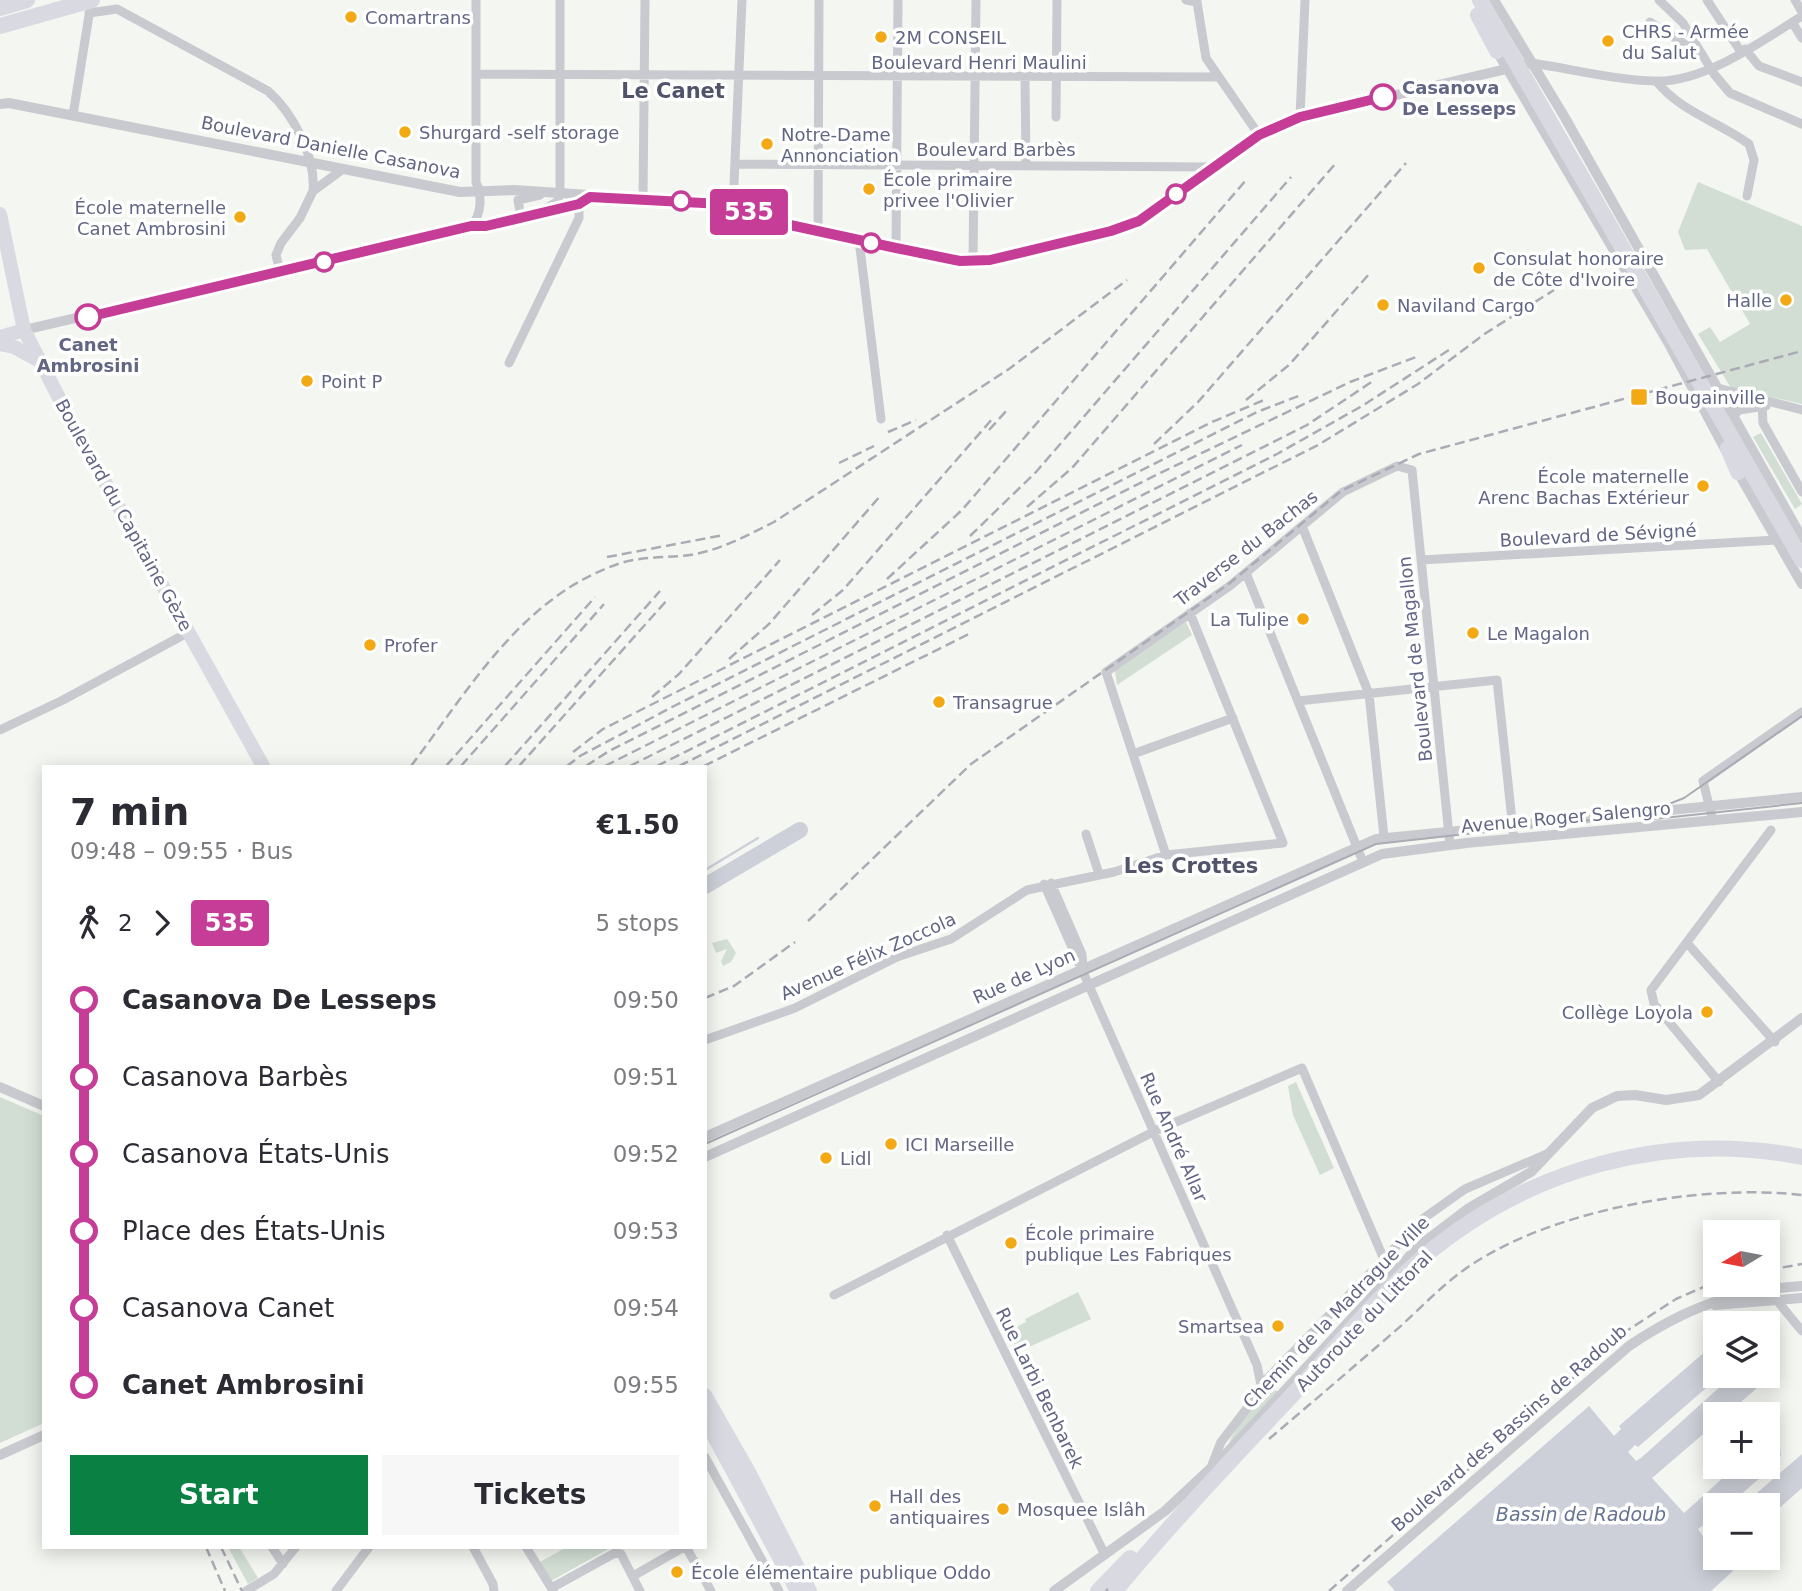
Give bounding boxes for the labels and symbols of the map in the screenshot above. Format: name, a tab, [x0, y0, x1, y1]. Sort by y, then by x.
place label: Comartrans	[365, 7, 471, 28]
marker: Comartrans	[343, 9, 359, 25]
place label: CHRS - Armée du Salut	[1622, 21, 1749, 63]
place label: 2M CONSEIL	[895, 27, 1006, 48]
marker: 2M CONSEIL	[873, 29, 889, 45]
marker: CHRS - Armée du Salut	[1600, 33, 1616, 49]
street label: Boulevard Henri Maulini	[871, 52, 1087, 73]
place label: Casanova De Lesseps	[1402, 77, 1516, 119]
district label: Le Canet	[621, 79, 725, 103]
marker: Casanova De Lesseps	[1370, 84, 1396, 110]
street label: Boulevard Danielle Casanova	[199, 112, 463, 182]
place label: Shurgard -self storage	[419, 122, 619, 143]
marker: Shurgard -self storage	[397, 124, 413, 140]
place label: Notre-Dame Annonciation	[781, 124, 899, 166]
marker: Notre-Dame Annonciation	[759, 136, 775, 152]
street label: Boulevard Barbès	[916, 139, 1076, 160]
place label: École primaire privee l'Olivier	[883, 169, 1014, 211]
marker: École primaire privee l'Olivier	[861, 181, 877, 197]
unlabelled marker	[1166, 184, 1186, 204]
line badge: 535	[709, 189, 789, 235]
unlabelled marker	[671, 191, 691, 211]
place label: École maternelle Canet Ambrosini	[75, 197, 226, 239]
marker: École maternelle Canet Ambrosini	[232, 209, 248, 225]
unlabelled marker	[861, 233, 881, 253]
place label: Consulat honoraire de Côte d'Ivoire	[1493, 248, 1664, 290]
unlabelled marker	[314, 252, 334, 272]
marker: Consulat honoraire de Côte d'Ivoire	[1471, 260, 1487, 276]
place label: Halle	[1726, 290, 1772, 311]
marker: Halle	[1778, 292, 1794, 308]
place label: Naviland Cargo	[1397, 295, 1535, 316]
marker: Naviland Cargo	[1375, 297, 1391, 313]
marker: Canet Ambrosini	[75, 304, 101, 330]
place label: Canet Ambrosini	[37, 334, 139, 376]
place label: Point P	[321, 371, 382, 392]
marker: Point P	[299, 373, 315, 389]
marker: Bougainville	[1629, 387, 1649, 407]
place label: Bougainville	[1655, 387, 1765, 408]
street label: Boulevard du Capitaine Gèze	[51, 395, 197, 635]
place label: École maternelle Arenc Bachas Extérieur	[1478, 466, 1690, 508]
marker: École maternelle Arenc Bachas Extérieur	[1695, 478, 1711, 494]
street label: Traverse du Bachas	[1170, 486, 1322, 611]
street label: Boulevard de Sévigné	[1499, 519, 1697, 551]
street label: Boulevard de Magallon	[1394, 555, 1436, 763]
place label: La Tulipe	[1210, 609, 1289, 630]
marker: La Tulipe	[1295, 611, 1311, 627]
place label: Le Magalon	[1487, 623, 1590, 644]
marker: Le Magalon	[1465, 625, 1481, 641]
place label: Profer	[384, 635, 438, 656]
marker: Profer	[362, 637, 378, 653]
place label: Transagrue	[952, 692, 1053, 713]
marker: Transagrue	[931, 694, 947, 710]
street label: Avenue Roger Salengro	[1460, 797, 1672, 837]
district label: Les Crottes	[1124, 854, 1258, 878]
street label: Avenue Félix Zoccola	[777, 908, 959, 1004]
street label: Rue de Lyon	[970, 944, 1078, 1008]
place label: Collège Loyola	[1562, 1002, 1693, 1023]
marker: Collège Loyola	[1699, 1004, 1715, 1020]
street label: Rue André Allar	[1136, 1069, 1212, 1206]
place label: ICI Marseille	[905, 1134, 1014, 1155]
marker: ICI Marseille	[883, 1136, 899, 1152]
place label: Lidl	[840, 1148, 871, 1169]
marker: Lidl	[818, 1150, 834, 1166]
street label: Chemin de la Madrague Ville	[1239, 1212, 1433, 1412]
north arrow	[1703, 1220, 1780, 1297]
place label: École primaire publique Les Fabriques	[1025, 1223, 1232, 1265]
marker: École primaire publique Les Fabriques	[1003, 1235, 1019, 1251]
street label: Autoroute du Littoral	[1291, 1246, 1437, 1396]
street label: Rue Larbi Benbarek	[992, 1304, 1088, 1472]
place label: Smartsea	[1178, 1316, 1264, 1337]
marker: Smartsea	[1270, 1318, 1286, 1334]
street label: Boulevard des Bassins de Radoub	[1387, 1320, 1631, 1536]
place label: Hall des antiquaires	[889, 1486, 990, 1528]
marker: Hall des antiquaires	[867, 1498, 883, 1514]
place label: Mosquee Islâh	[1017, 1499, 1146, 1520]
marker: Mosquee Islâh	[995, 1501, 1011, 1517]
water label: Bassin de Radoub	[1496, 1503, 1666, 1525]
place label: École élémentaire publique Oddo	[691, 1562, 991, 1583]
marker: École élémentaire publique Oddo	[669, 1564, 685, 1580]

